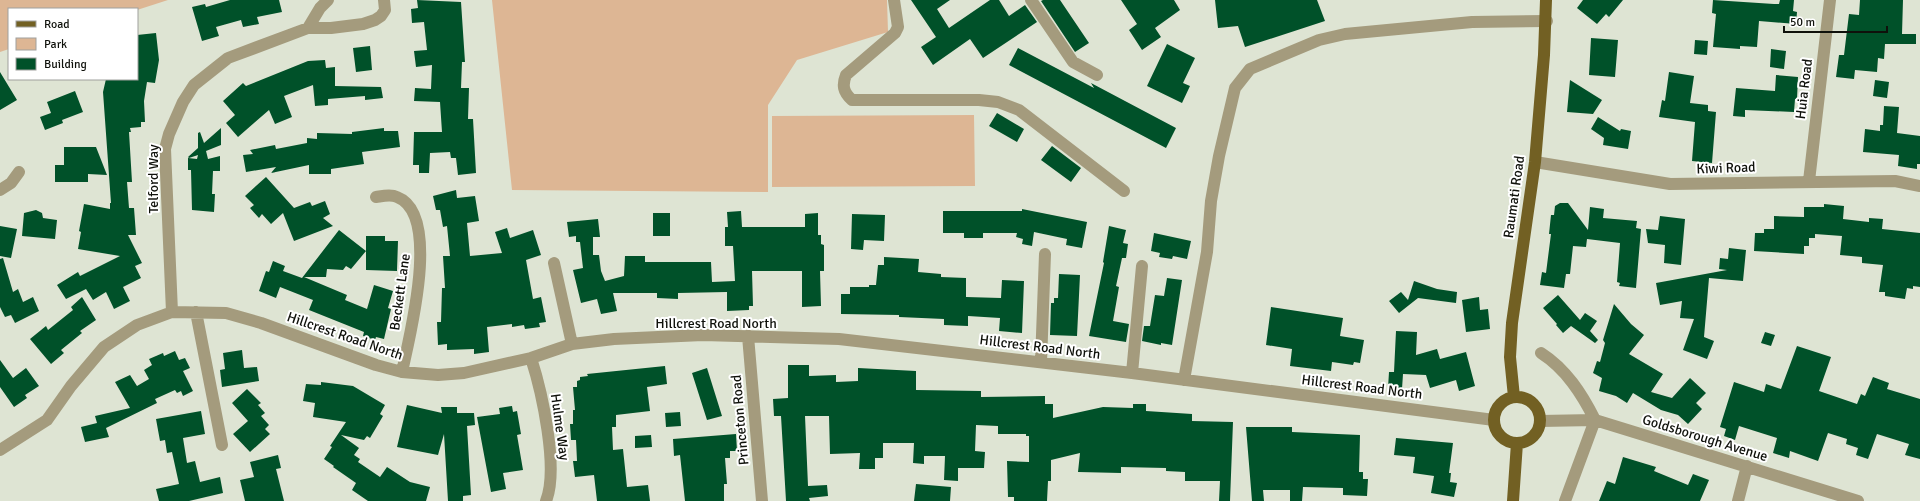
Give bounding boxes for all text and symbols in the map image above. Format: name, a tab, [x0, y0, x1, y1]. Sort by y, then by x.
legend	[8, 8, 138, 80]
scale bar	[1784, 8, 1887, 34]
text: 50 m	[1790, 15, 1815, 30]
text: Road	[44, 17, 70, 32]
text: Park	[44, 37, 67, 52]
text: Building	[44, 57, 87, 72]
street label: Huia Road	[1792, 58, 1816, 120]
street label: Telford Way	[145, 144, 162, 213]
street label: Raumati Road	[1500, 155, 1528, 239]
street label: Kiwi Road	[1696, 158, 1756, 178]
street label: Beckett Lane	[386, 252, 414, 332]
street label: Hillcrest Road North	[285, 308, 405, 364]
street label: Hillcrest Road North	[655, 315, 777, 332]
street label: Hillcrest Road North	[979, 331, 1101, 363]
street label: Hillcrest Road North	[1301, 371, 1423, 403]
street label: Princeton Road	[728, 374, 752, 466]
street label: Hulme Way	[547, 392, 573, 462]
street label: Goldsborough Avenue	[1640, 411, 1770, 465]

